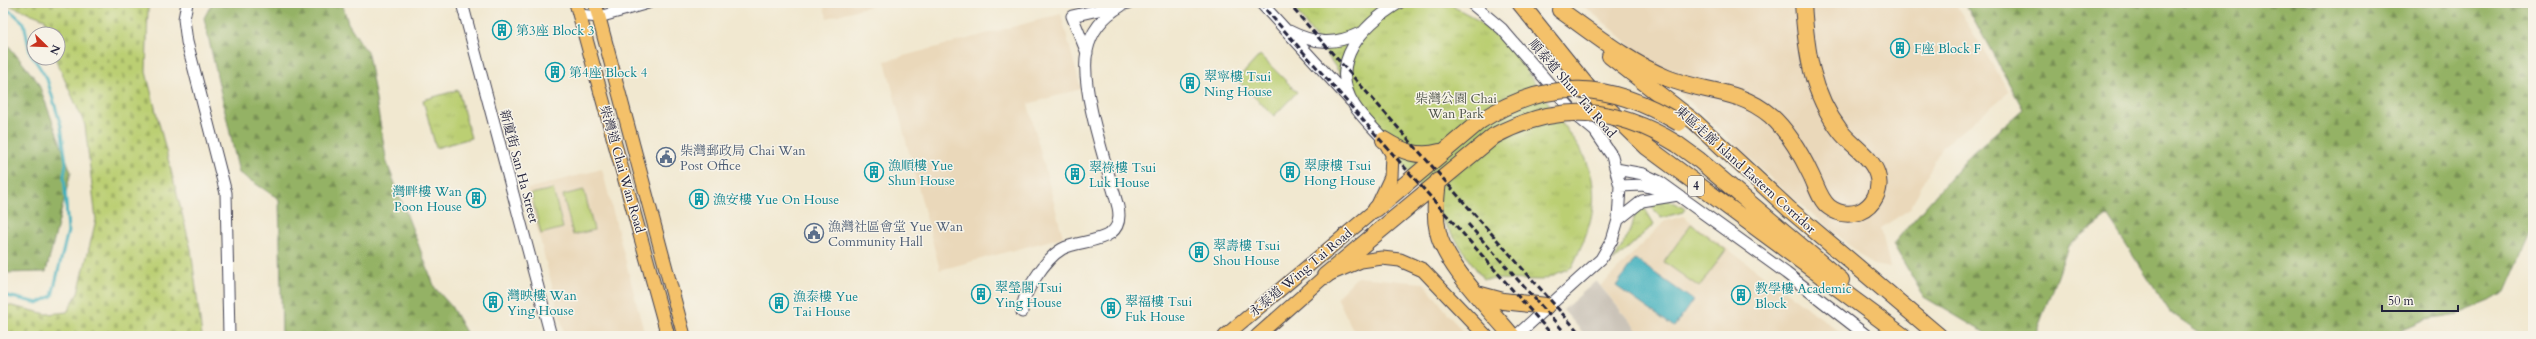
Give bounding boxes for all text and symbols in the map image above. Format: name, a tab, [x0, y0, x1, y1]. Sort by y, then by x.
building icon: 第3座 Block 3	[491, 19, 513, 41]
place label: 第3座 Block 3	[516, 22, 594, 40]
north arrow	[26, 26, 66, 66]
street label: 順泰道 Shun Tai Road	[1524, 36, 1620, 142]
building icon: F座 Block F	[1889, 37, 1911, 59]
place label: F座 Block F	[1914, 40, 1981, 58]
text: N	[46, 42, 64, 57]
building icon: 第4座 Block 4	[544, 61, 566, 83]
place label: 第4座 Block 4	[569, 64, 648, 82]
place label: 翠寧樓 Tsui Ning House	[1204, 68, 1272, 101]
building icon: 翠寧樓 Tsui Ning House	[1179, 72, 1201, 94]
park label: 柴灣公園 Chai Wan Park	[1415, 90, 1497, 123]
street label: 東區走廊 Island Eastern Corridor	[1671, 102, 1820, 238]
street label: 柴灣道 Chai Wan Road	[595, 103, 649, 235]
street label: 新廈街 San Ha Street	[495, 108, 543, 225]
place label: 柴灣郵政局 Chai Wan Post Office	[680, 142, 806, 175]
public building icon: 柴灣郵政局 Chai Wan Post Office	[655, 146, 677, 168]
place label: 漁順樓 Yue Shun House	[888, 157, 955, 190]
place label: 翠康樓 Tsui Hong House	[1304, 157, 1375, 190]
place label: 翠祿樓 Tsui Luk House	[1089, 159, 1157, 192]
building icon: 漁順樓 Yue Shun House	[863, 161, 885, 183]
building icon: 翠康樓 Tsui Hong House	[1279, 161, 1301, 183]
building icon: 翠祿樓 Tsui Luk House	[1064, 163, 1086, 185]
road number: 4	[1688, 176, 1704, 196]
place label: 灣畔樓 Wan Poon House	[392, 183, 463, 216]
building icon: 灣畔樓 Wan Poon House	[465, 187, 487, 209]
building icon: 漁安樓 Yue On House	[688, 188, 710, 210]
place label: 漁安樓 Yue On House	[713, 191, 839, 209]
place label: 漁灣社區會堂 Yue Wan Community Hall	[828, 218, 964, 251]
public building icon: 漁灣社區會堂 Yue Wan Community Hall	[803, 222, 825, 244]
street label: 永泰道 Wing Tai Road	[1245, 224, 1356, 321]
place label: 翠壽樓 Tsui Shou House	[1213, 237, 1281, 270]
building icon: 翠壽樓 Tsui Shou House	[1188, 241, 1210, 263]
place label: 翠瑩閣 Tsui Ying House	[995, 279, 1063, 312]
place label: 教學樓 Academic Block	[1755, 280, 1852, 313]
building icon: 翠瑩閣 Tsui Ying House	[970, 283, 992, 305]
building icon: 教學樓 Academic Block	[1730, 284, 1752, 306]
place label: 灣映樓 Wan Ying House	[507, 287, 577, 320]
scale bar	[2382, 287, 2458, 313]
place label: 漁泰樓 Yue Tai House	[793, 288, 858, 321]
building icon: 灣映樓 Wan Ying House	[482, 291, 504, 313]
building icon: 漁泰樓 Yue Tai House	[768, 292, 790, 314]
place label: 翠福樓 Tsui Fuk House	[1125, 293, 1193, 326]
text: 50 m	[2388, 293, 2415, 309]
building icon: 翠福樓 Tsui Fuk House	[1100, 297, 1122, 319]

